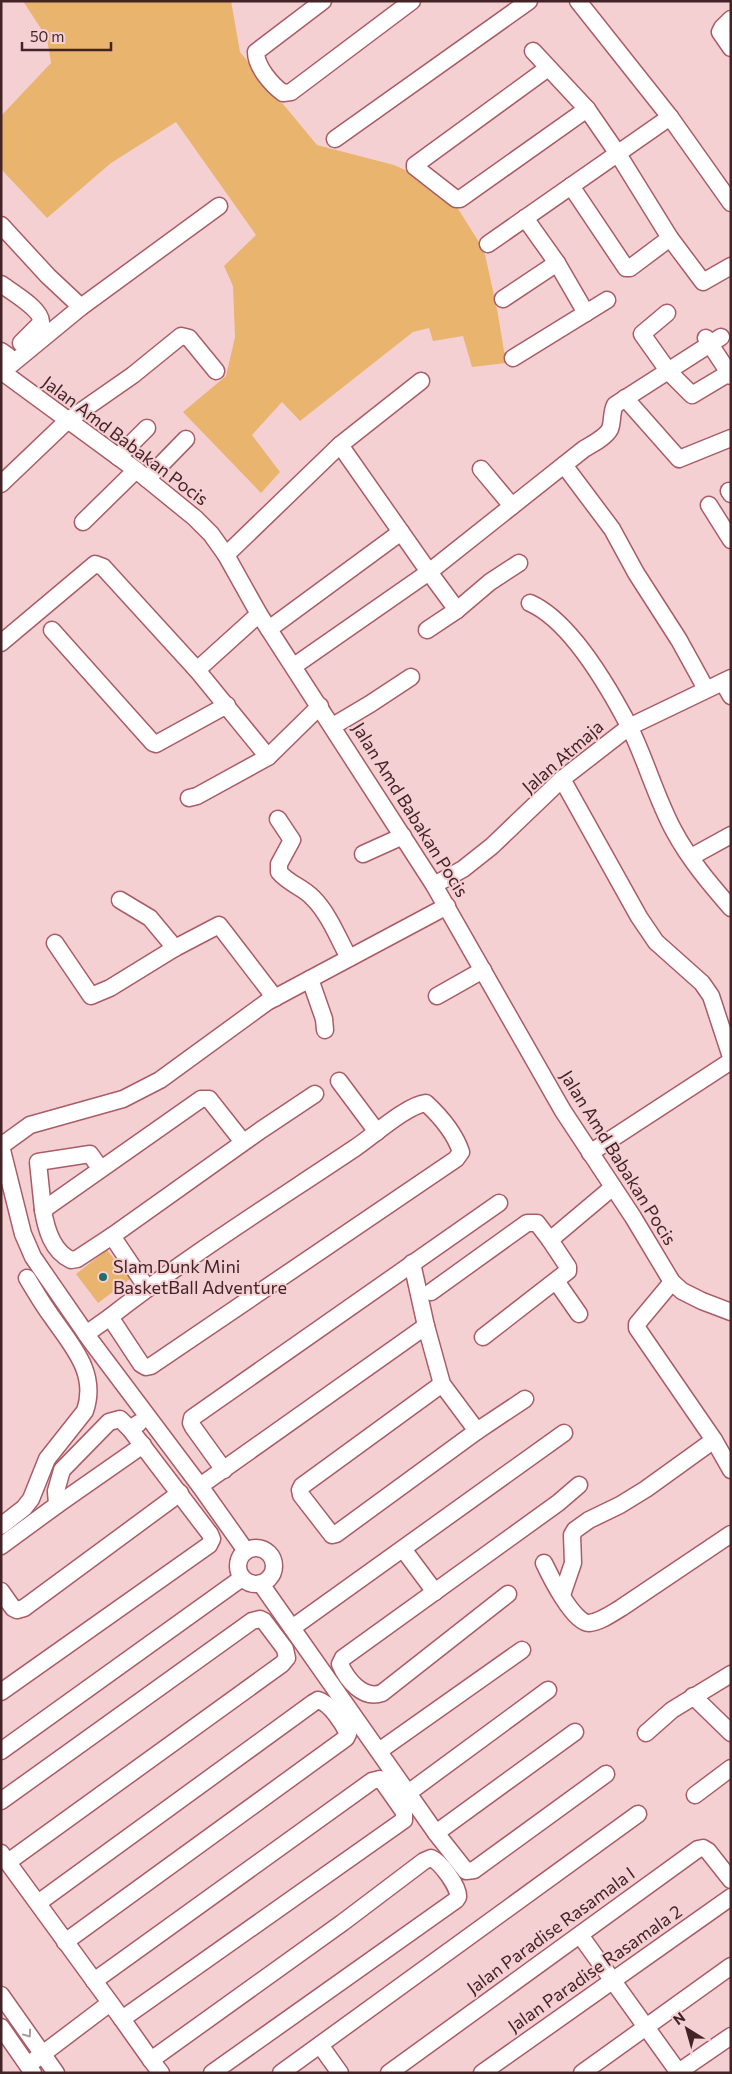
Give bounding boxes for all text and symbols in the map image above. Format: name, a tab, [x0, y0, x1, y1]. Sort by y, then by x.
scale bar	[22, 20, 111, 52]
text: 50 m	[30, 27, 64, 45]
street label: Jalan Amd Babakan Pocis	[38, 371, 213, 510]
street label: Jalan Atmaja	[517, 715, 608, 798]
street label: Jalan Amd Babakan Pocis	[348, 718, 474, 901]
street label: Jalan Amd Babakan Pocis	[556, 1066, 682, 1249]
place label: Slam Dunk Mini BasketBall Adventure	[113, 1255, 287, 1298]
marker: Slam Dunk Mini BasketBall Adventure	[97, 1271, 109, 1283]
street label: Jalan Paradise Rasamala I	[462, 1862, 639, 1999]
street label: Jalan Paradise Rasamala 2	[503, 1900, 686, 2037]
north arrow	[662, 2004, 712, 2054]
text: N	[670, 2008, 688, 2028]
one-way arrow	[22, 2028, 31, 2038]

